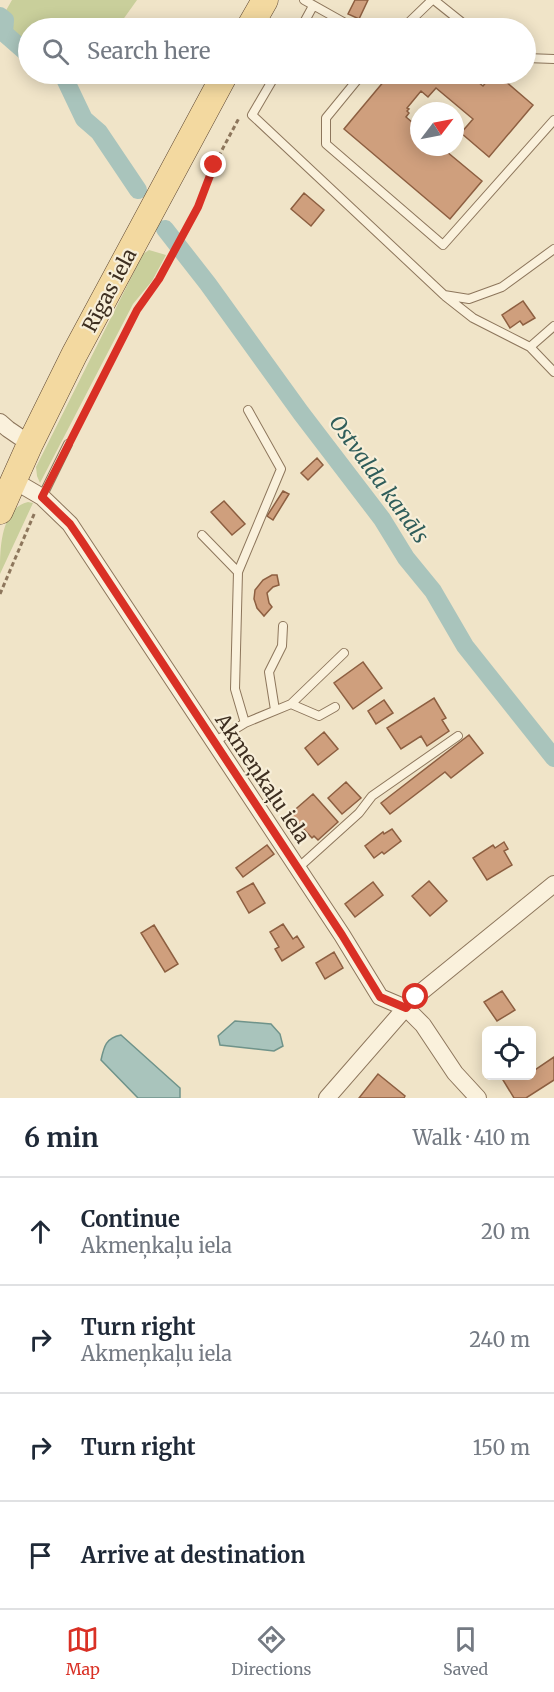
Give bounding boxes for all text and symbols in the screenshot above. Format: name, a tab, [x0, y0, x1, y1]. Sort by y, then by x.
search box	[18, 18, 536, 84]
icon: search	[39, 35, 72, 68]
text: Search here	[87, 37, 210, 65]
north arrow	[410, 102, 464, 156]
route end	[200, 151, 226, 177]
street label: Rīgas iela	[77, 244, 142, 336]
water label: Ostvalda kanāls	[323, 410, 435, 549]
street label: Akmeņkaļu iela	[209, 708, 316, 848]
route start	[402, 983, 428, 1009]
map controls	[482, 1026, 536, 1080]
button: locate	[482, 1026, 536, 1080]
text: 6 min	[24, 1121, 99, 1154]
text: Walk · 410 m	[413, 1125, 530, 1150]
text: Continue	[81, 1205, 180, 1233]
icon: ahead	[24, 1215, 57, 1248]
text: 20 m	[481, 1219, 530, 1244]
text: Akmeņkaļu iela	[81, 1233, 232, 1258]
text: Turn right	[81, 1313, 195, 1341]
icon: right	[24, 1323, 57, 1356]
text: 240 m	[469, 1327, 530, 1352]
text: Akmeņkaļu iela	[81, 1341, 232, 1366]
icon: right	[24, 1431, 57, 1464]
text: Turn right	[81, 1433, 195, 1461]
text: 150 m	[473, 1435, 530, 1460]
icon: arrive	[24, 1539, 57, 1572]
text: Arrive at destination	[81, 1541, 305, 1569]
tab: Map	[66, 1623, 100, 1679]
tab: Directions	[231, 1623, 311, 1679]
tab: Saved	[443, 1623, 488, 1679]

